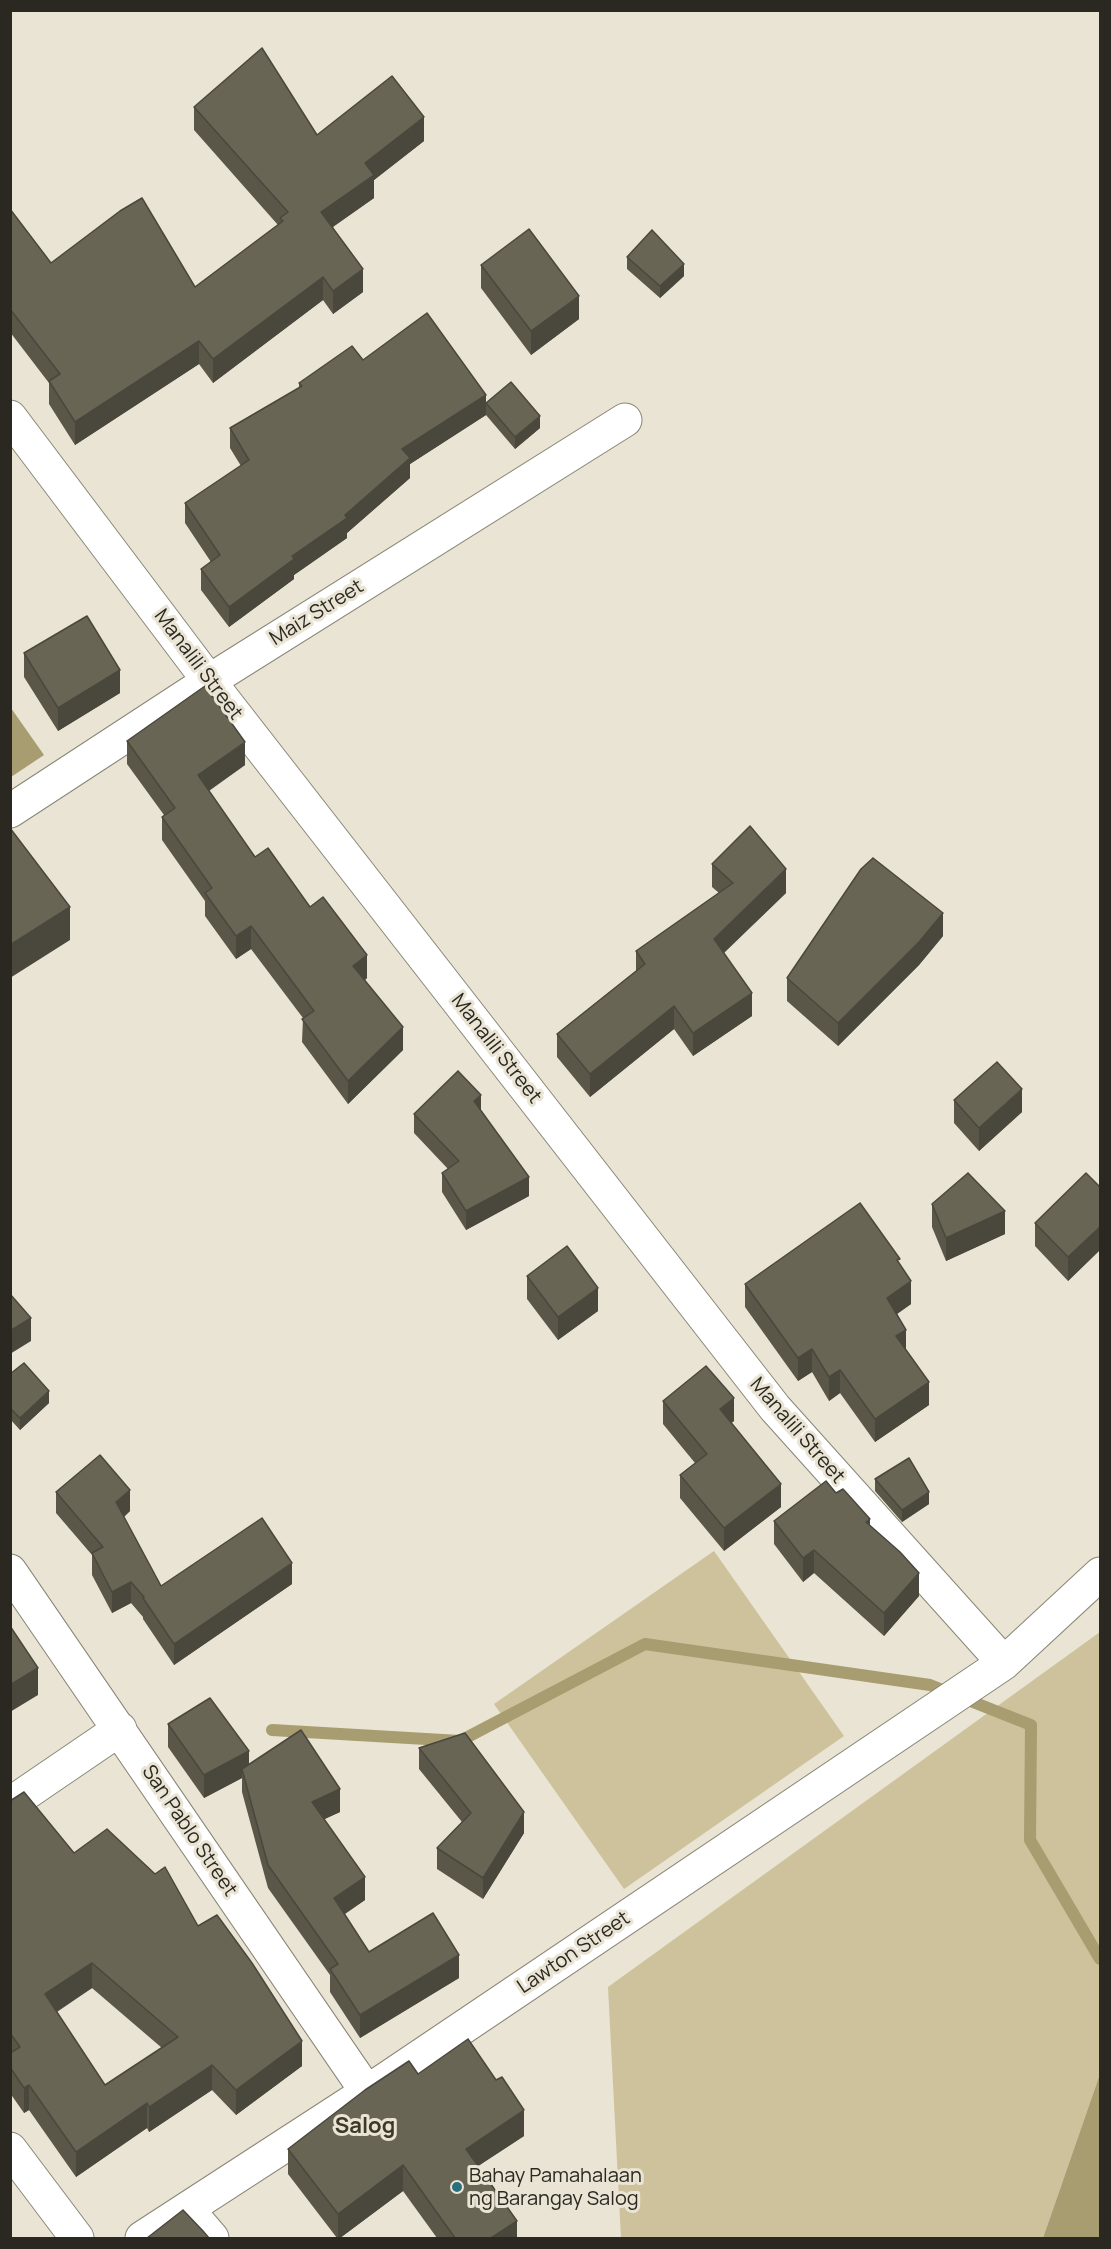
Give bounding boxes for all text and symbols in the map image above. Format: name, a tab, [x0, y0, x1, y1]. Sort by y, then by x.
street label: Maiz Street	[266, 575, 368, 651]
street label: Manalili Street	[149, 605, 247, 725]
street label: Manalili Street	[446, 989, 546, 1109]
street label: Manalili Street	[745, 1373, 849, 1489]
street label: San Pablo Street	[136, 1761, 242, 1901]
street label: Lawton Street	[513, 1907, 635, 1999]
district label: Salog	[335, 2114, 395, 2140]
place label: Bahay Pamahalaan ng Barangay Salog	[469, 2164, 642, 2211]
marker: Bahay Pamahalaan ng Barangay Salog	[450, 2180, 464, 2194]

